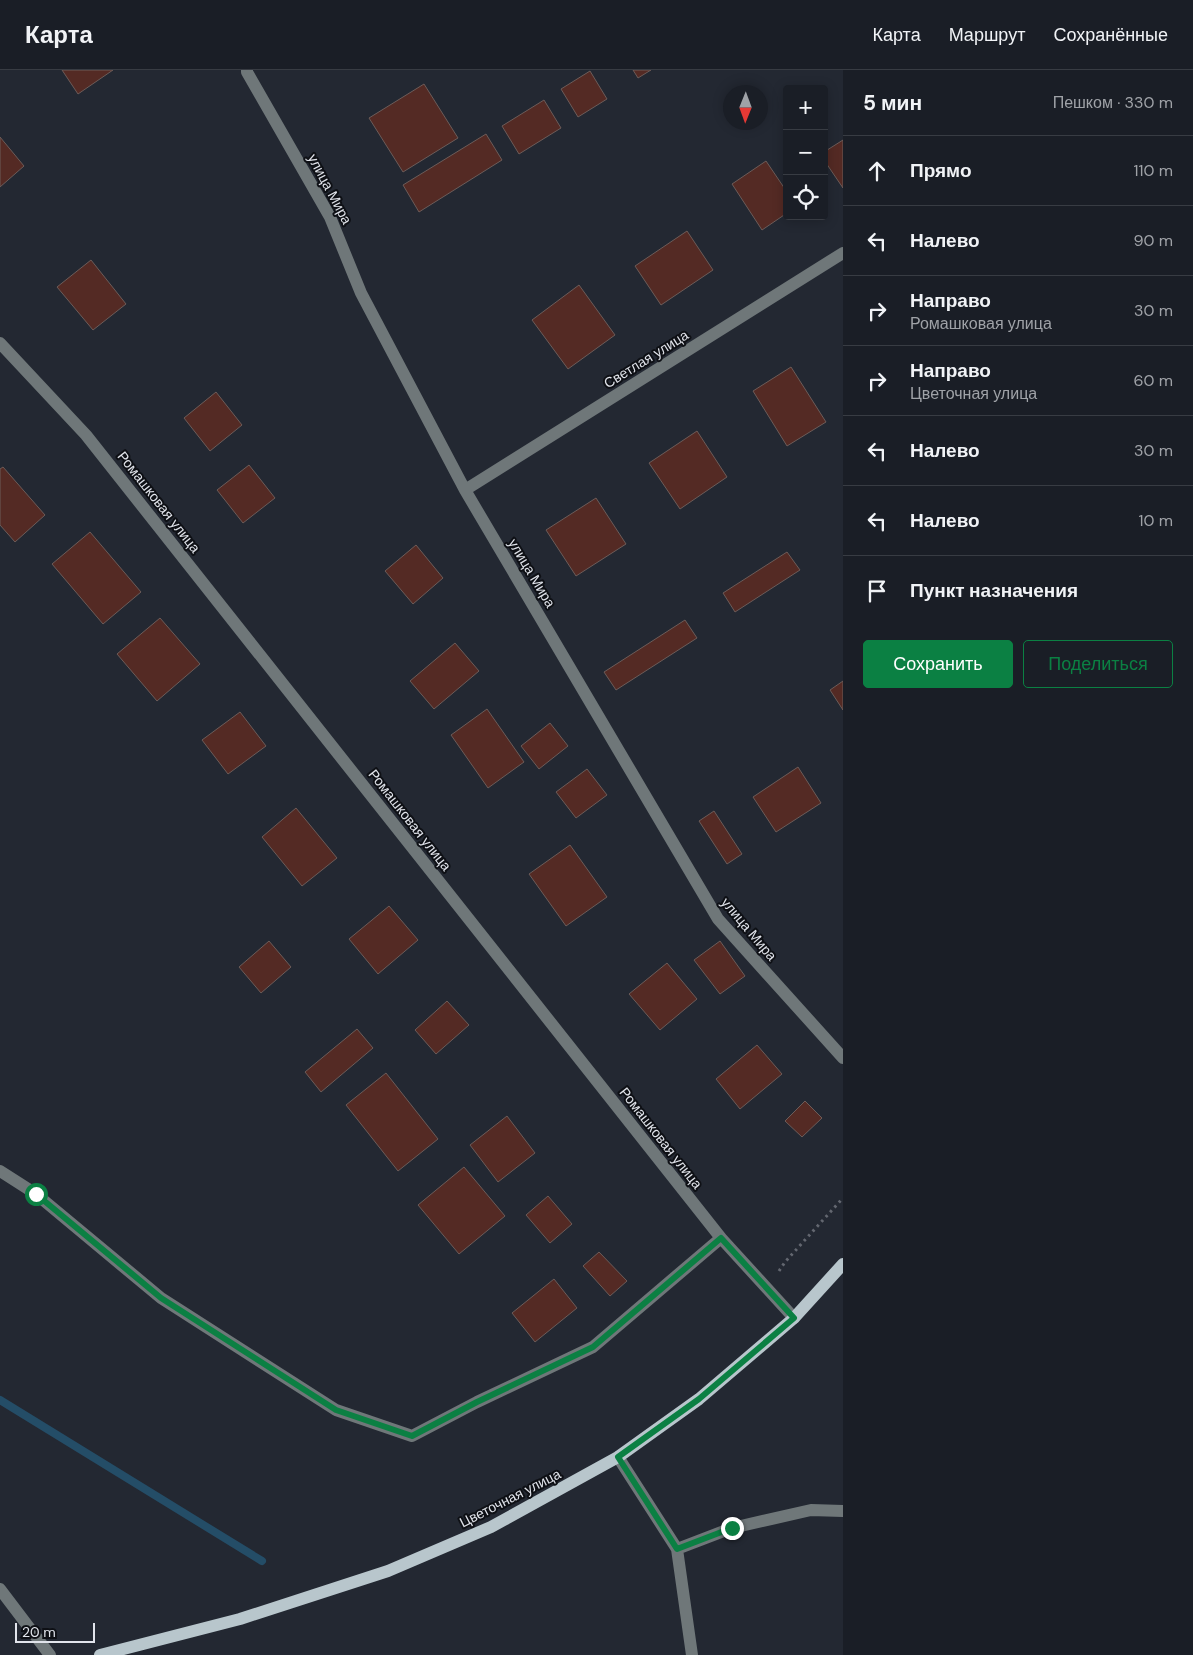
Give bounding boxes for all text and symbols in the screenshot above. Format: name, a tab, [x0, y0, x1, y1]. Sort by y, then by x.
text: Карта	[25, 19, 93, 50]
text: Карта	[873, 23, 921, 47]
text: Маршрут	[949, 23, 1025, 47]
text: Сохранённые	[1053, 23, 1168, 47]
north arrow	[723, 85, 768, 130]
map controls	[783, 85, 828, 220]
button: +	[783, 85, 828, 130]
text: 5 мин	[863, 89, 922, 117]
text: Пешком · 330 m	[1053, 92, 1173, 113]
button: −	[783, 130, 828, 175]
street label: улица Мира	[304, 151, 356, 228]
icon: ahead	[863, 157, 891, 185]
text: Прямо	[910, 158, 972, 183]
text: 110 m	[1134, 160, 1173, 181]
button: locate	[783, 175, 828, 220]
icon: left	[863, 227, 891, 255]
text: Налево	[910, 228, 980, 253]
text: 90 m	[1133, 230, 1173, 251]
text: Направо	[910, 288, 991, 313]
icon: right	[863, 297, 891, 325]
text: 30 m	[1134, 300, 1173, 321]
text: Ромашковая улица	[910, 313, 1052, 334]
street label: Светлая улица	[600, 326, 692, 392]
text: Направо	[910, 358, 991, 383]
icon: right	[863, 367, 891, 395]
text: 60 m	[1133, 370, 1173, 391]
text: Цветочная улица	[910, 383, 1037, 404]
icon: left	[863, 437, 891, 465]
text: Налево	[910, 438, 980, 463]
text: 30 m	[1134, 440, 1173, 461]
street label: Ромашковая улица	[114, 448, 204, 557]
icon: left	[863, 507, 891, 535]
text: Налево	[910, 508, 980, 533]
text: 10 m	[1139, 510, 1173, 531]
street label: улица Мира	[504, 535, 560, 611]
icon: arrive	[863, 577, 891, 605]
text: Пункт назначения	[910, 578, 1078, 603]
button: Сохранить	[863, 640, 1013, 688]
button: Поделиться	[1023, 640, 1173, 688]
street label: Ромашковая улица	[365, 766, 455, 875]
street label: улица Мира	[717, 894, 781, 965]
street label: Ромашковая улица	[616, 1084, 706, 1193]
route start	[25, 1183, 48, 1206]
street label: Цветочная улица	[456, 1465, 564, 1531]
route end	[721, 1517, 744, 1540]
scale bar	[15, 1620, 95, 1643]
text: 20 m	[22, 1623, 56, 1641]

